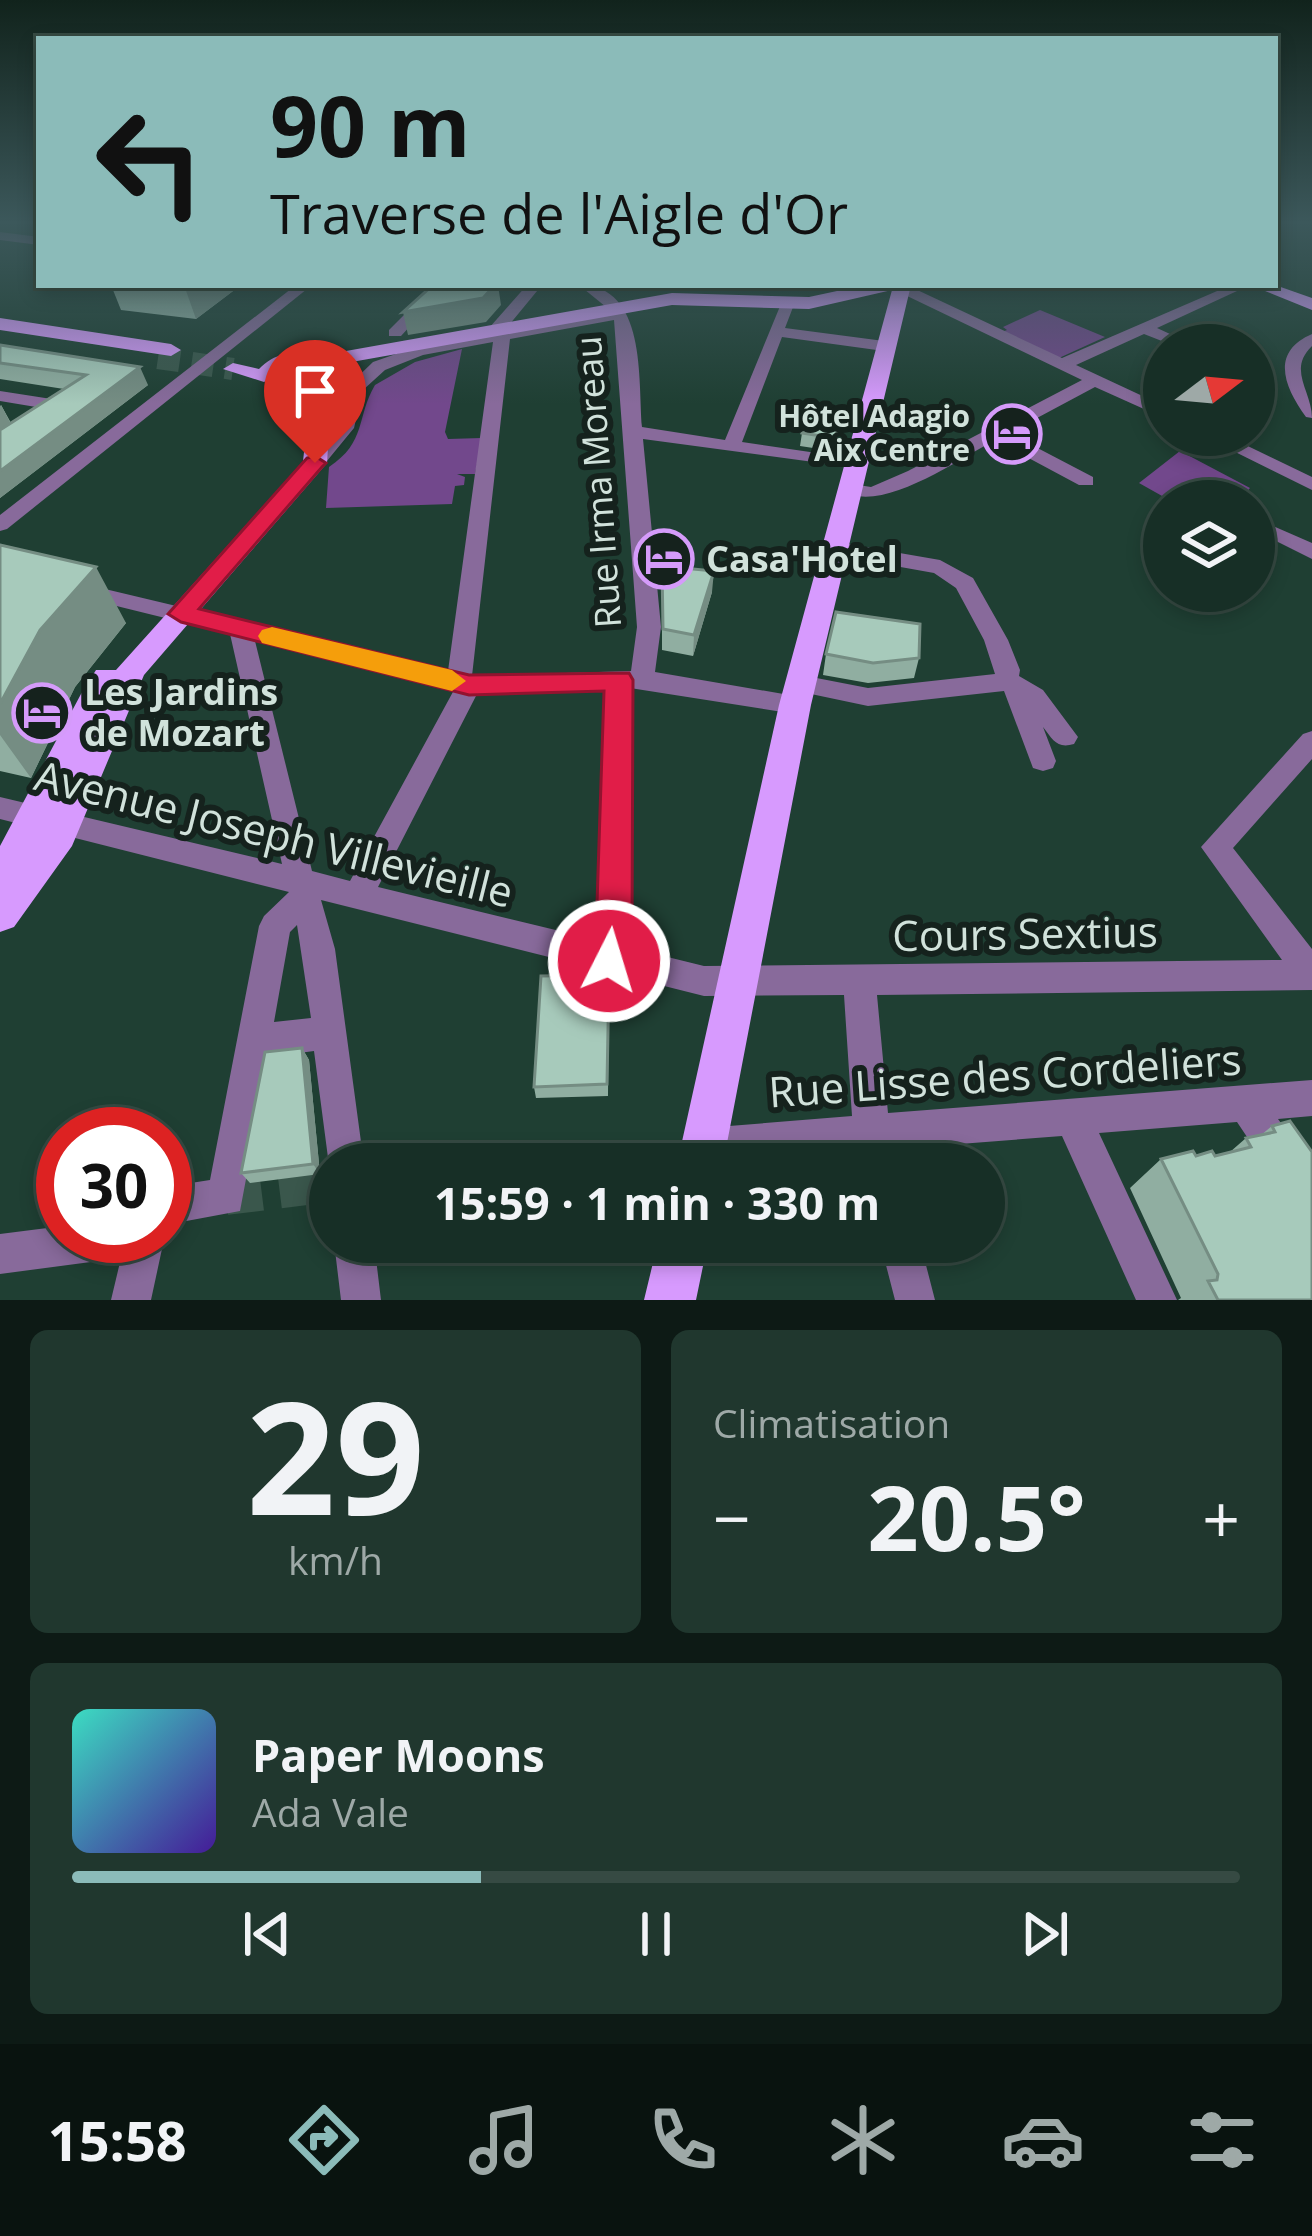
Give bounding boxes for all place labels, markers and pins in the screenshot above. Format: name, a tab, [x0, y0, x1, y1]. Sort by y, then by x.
pin	[264, 340, 366, 463]
place label: Hôtel Adagio Aix Centre	[778, 395, 970, 470]
hotel icon: Hôtel Adagio Aix Centre	[981, 403, 1043, 465]
hotel icon: Casa'Hotel	[633, 528, 695, 590]
place label: Casa'Hotel	[706, 534, 898, 583]
place label: Les Jardins de Mozart	[84, 667, 278, 757]
hotel icon: Les Jardins de Mozart	[11, 682, 73, 744]

